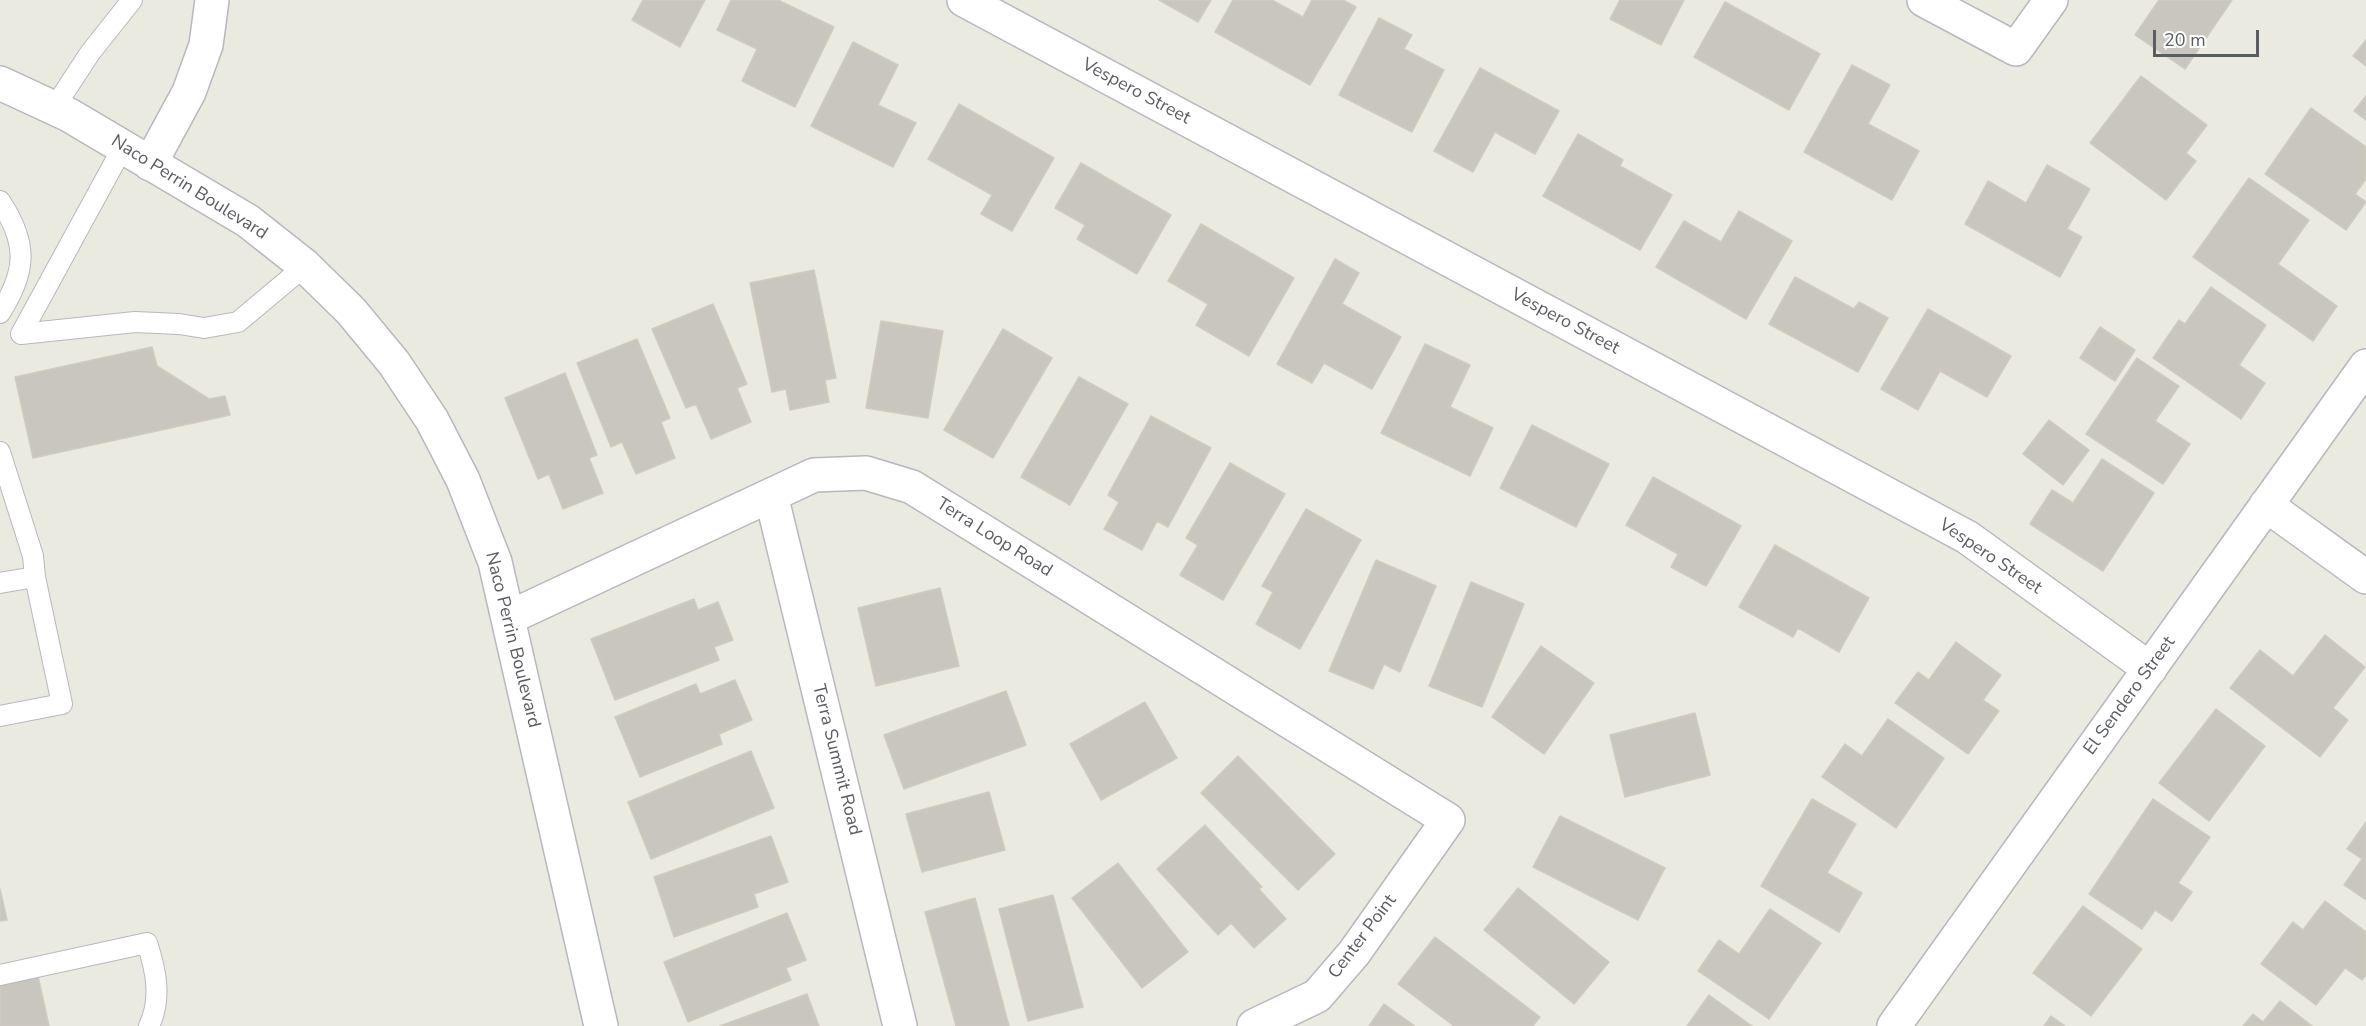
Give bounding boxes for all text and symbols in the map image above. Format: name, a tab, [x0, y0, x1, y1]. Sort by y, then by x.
scale bar	[2156, 18, 2262, 56]
text: 20 m	[2164, 28, 2206, 52]
street label: Vespero Street	[1078, 54, 1194, 130]
street label: Naco Perrin Boulevard	[107, 131, 271, 245]
street label: Vespero Street	[1507, 284, 1623, 360]
street label: Terra Loop Road	[932, 494, 1056, 582]
street label: Vespero Street	[1934, 515, 2046, 599]
street label: Naco Perrin Boulevard	[480, 550, 544, 730]
street label: El Sendero Street	[2080, 632, 2180, 760]
street label: Terra Summit Road	[807, 682, 865, 838]
street label: Center Point	[1324, 891, 1402, 983]

